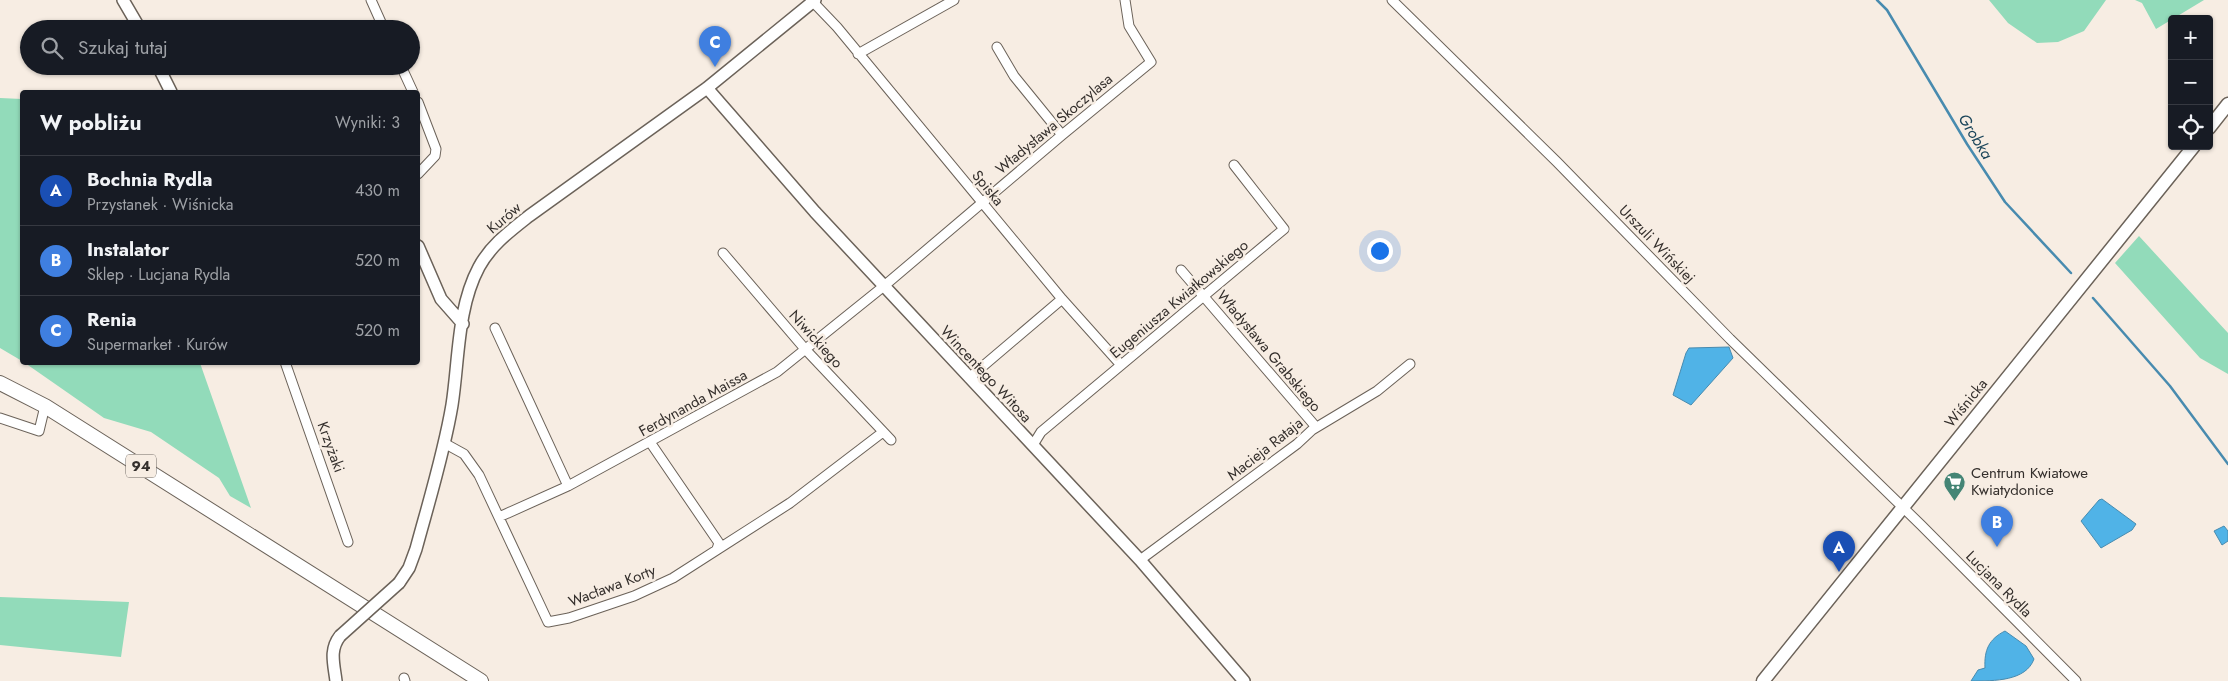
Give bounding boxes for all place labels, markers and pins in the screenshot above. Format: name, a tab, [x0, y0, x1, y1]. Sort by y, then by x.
pin: C	[699, 26, 731, 67]
place label: Centrum Kwiatowe Kwiatydonice	[1971, 462, 2088, 501]
supermarket icon: Centrum Kwiatowe Kwiatydonice	[1943, 470, 1967, 501]
pin: B	[1981, 506, 2013, 547]
pin: A	[1823, 531, 1855, 572]

